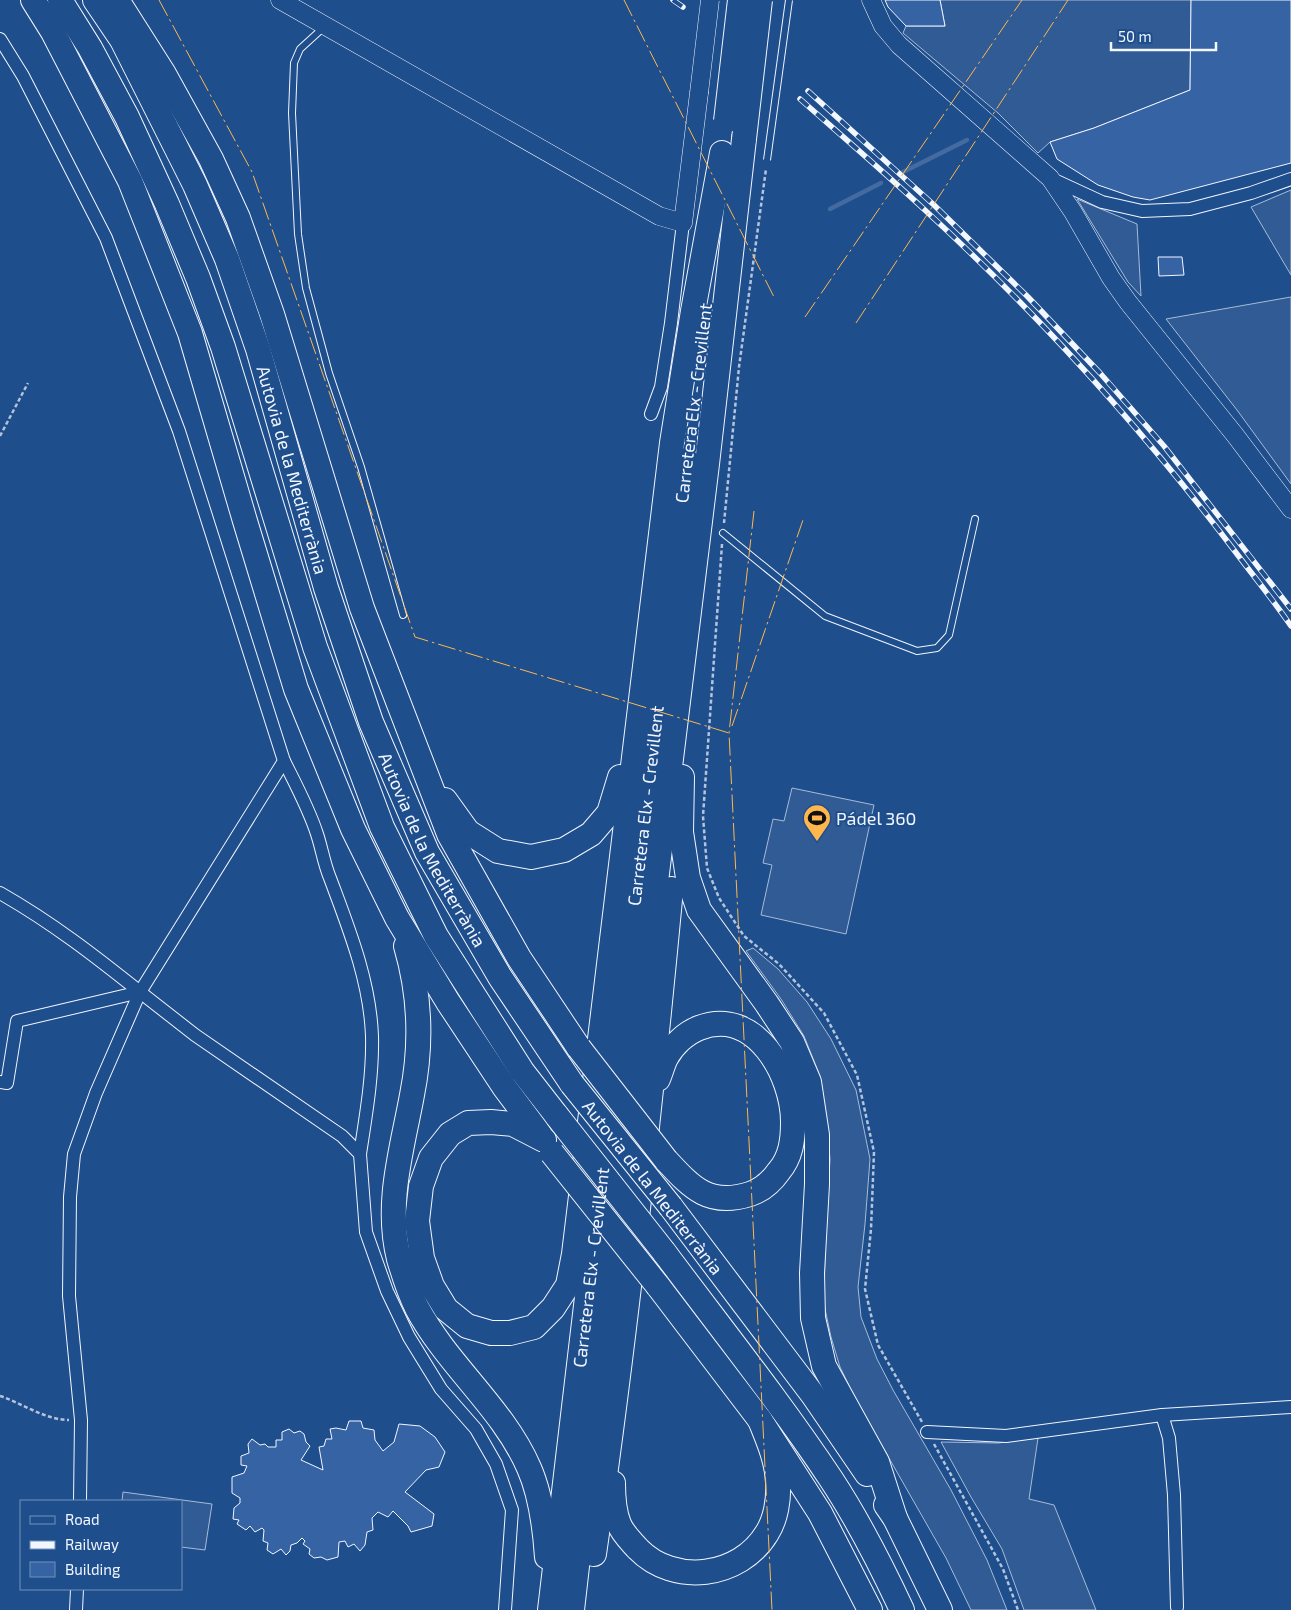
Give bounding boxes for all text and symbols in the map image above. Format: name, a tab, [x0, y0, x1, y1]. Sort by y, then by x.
scale bar	[1111, 20, 1216, 52]
text: 50 m	[1118, 27, 1152, 45]
street label: Carretera Elx - Crevillent	[670, 302, 716, 504]
street label: Autovia de la Mediterrània	[252, 363, 332, 576]
street label: Carretera Elx - Crevillent	[622, 704, 668, 907]
street label: Autovia de la Mediterrània	[374, 749, 491, 951]
sports icon: Pádel 360	[802, 803, 832, 842]
place label: Pádel 360	[836, 807, 916, 829]
street label: Autovia de la Mediterrània	[578, 1095, 728, 1279]
street label: Carretera Elx - Crevillent	[568, 1166, 613, 1369]
legend	[20, 1500, 182, 1590]
text: Road	[65, 1510, 100, 1528]
text: Railway	[65, 1535, 119, 1553]
text: Building	[65, 1560, 121, 1578]

